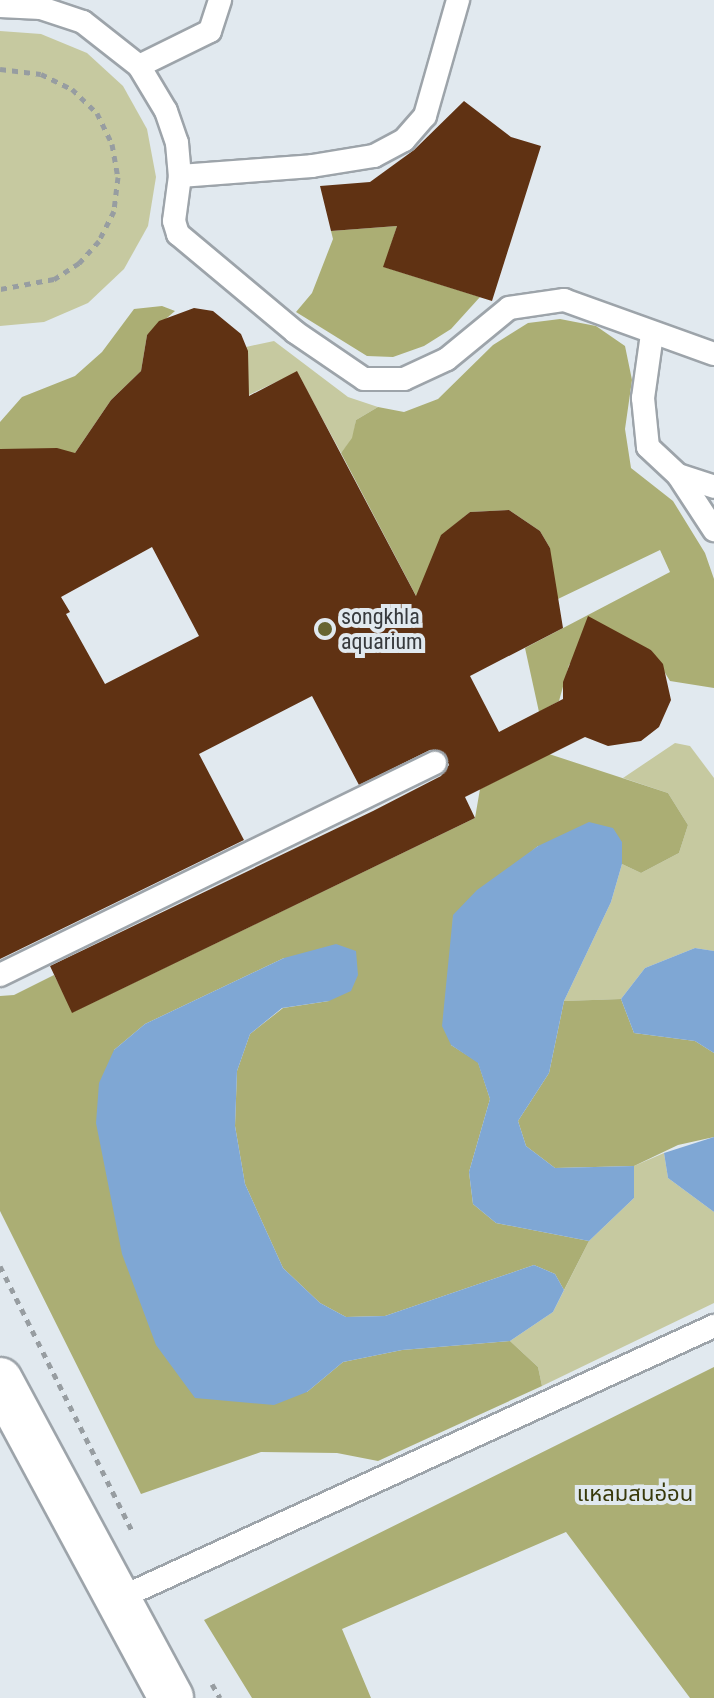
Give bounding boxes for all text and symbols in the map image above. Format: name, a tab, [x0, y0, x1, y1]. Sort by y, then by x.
place label: songkhla aquarium	[341, 603, 423, 654]
marker: songkhla aquarium	[316, 620, 334, 638]
park label: แหลมสนอ่อน	[577, 1481, 693, 1507]

